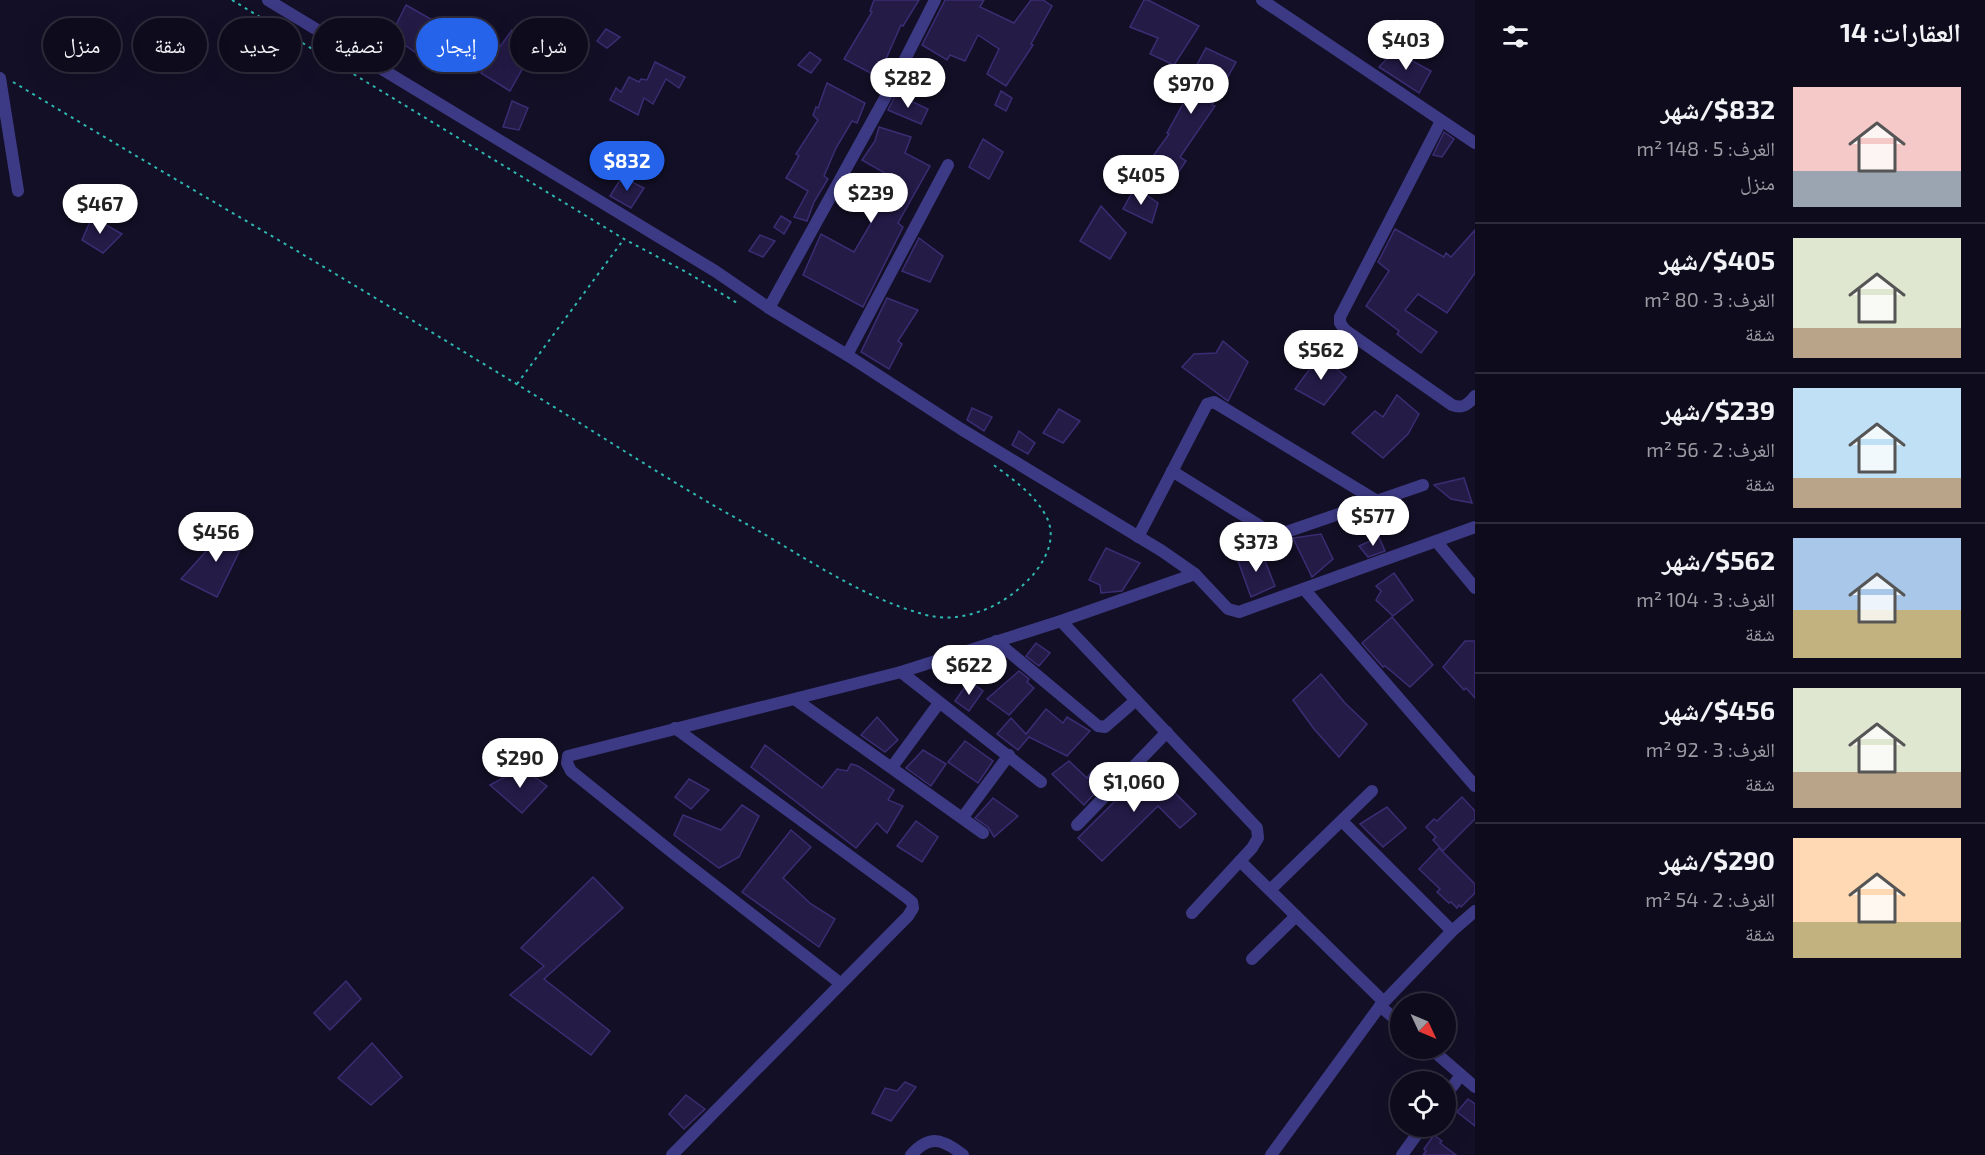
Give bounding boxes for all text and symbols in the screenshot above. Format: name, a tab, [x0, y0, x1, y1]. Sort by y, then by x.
text: العقارات: 14	[1840, 16, 1961, 47]
chip: منزل	[43, 18, 121, 72]
chip: شقة	[133, 18, 207, 72]
chip: جديد	[219, 18, 301, 72]
chip: تصفية	[313, 18, 404, 72]
chip: إيجار	[416, 18, 498, 72]
chip: شراء	[510, 18, 588, 72]
pin: $403	[1370, 20, 1442, 71]
icon: filters	[1499, 20, 1532, 53]
text: $403	[1382, 27, 1430, 51]
pin: $282	[872, 58, 944, 109]
pin: $970	[1155, 64, 1227, 115]
text: $282	[884, 65, 932, 89]
text: $970	[1168, 71, 1214, 95]
text: $832/شهر	[1661, 93, 1775, 124]
icon: home	[1841, 111, 1913, 183]
text: الغرف: 5 · 148 m²	[1636, 136, 1775, 160]
pin: $832	[591, 141, 663, 192]
text: $832	[603, 148, 651, 172]
pin: $405	[1105, 155, 1177, 206]
text: $405	[1117, 162, 1165, 186]
text: منزل	[1740, 170, 1775, 194]
pin: $239	[835, 173, 907, 224]
text: $239	[848, 180, 894, 204]
pin: $467	[64, 184, 136, 235]
text: $467	[77, 191, 123, 215]
text: $405/شهر	[1659, 244, 1775, 275]
icon: home	[1841, 262, 1913, 334]
text: الغرف: 3 · 80 m²	[1644, 287, 1775, 311]
text: شقة	[1745, 321, 1775, 345]
pin: $562	[1285, 330, 1357, 381]
text: $562	[1298, 337, 1344, 361]
text: $239/شهر	[1662, 394, 1775, 425]
icon: home	[1841, 412, 1913, 484]
text: الغرف: 2 · 56 m²	[1646, 437, 1775, 461]
text: شقة	[1745, 471, 1775, 495]
pin: $577	[1337, 496, 1409, 547]
text: $577	[1351, 503, 1395, 527]
pin: $456	[180, 512, 252, 563]
text: $456	[192, 519, 240, 543]
pin: $373	[1220, 522, 1292, 573]
text: $373	[1234, 529, 1278, 553]
text: $562/شهر	[1662, 544, 1775, 575]
icon: home	[1841, 562, 1913, 634]
text: الغرف: 3 · 104 m²	[1636, 587, 1775, 611]
text: شقة	[1745, 621, 1775, 645]
pin: $622	[933, 645, 1005, 696]
text: $622	[946, 652, 992, 676]
text: $456/شهر	[1660, 694, 1775, 725]
icon: home	[1841, 712, 1913, 784]
text: الغرف: 3 · 92 m²	[1646, 737, 1775, 761]
pin: $290	[484, 738, 556, 789]
text: $290	[496, 745, 544, 769]
pin: $1,060	[1085, 762, 1183, 813]
text: $1,060	[1103, 769, 1165, 793]
text: شقة	[1745, 771, 1775, 795]
text: $290/شهر	[1660, 844, 1775, 875]
icon: home	[1841, 862, 1913, 934]
text: الغرف: 2 · 54 m²	[1645, 887, 1775, 911]
text: شقة	[1745, 921, 1775, 945]
north arrow	[1390, 993, 1456, 1059]
map controls	[1390, 993, 1456, 1137]
button: locate	[1390, 1071, 1456, 1137]

